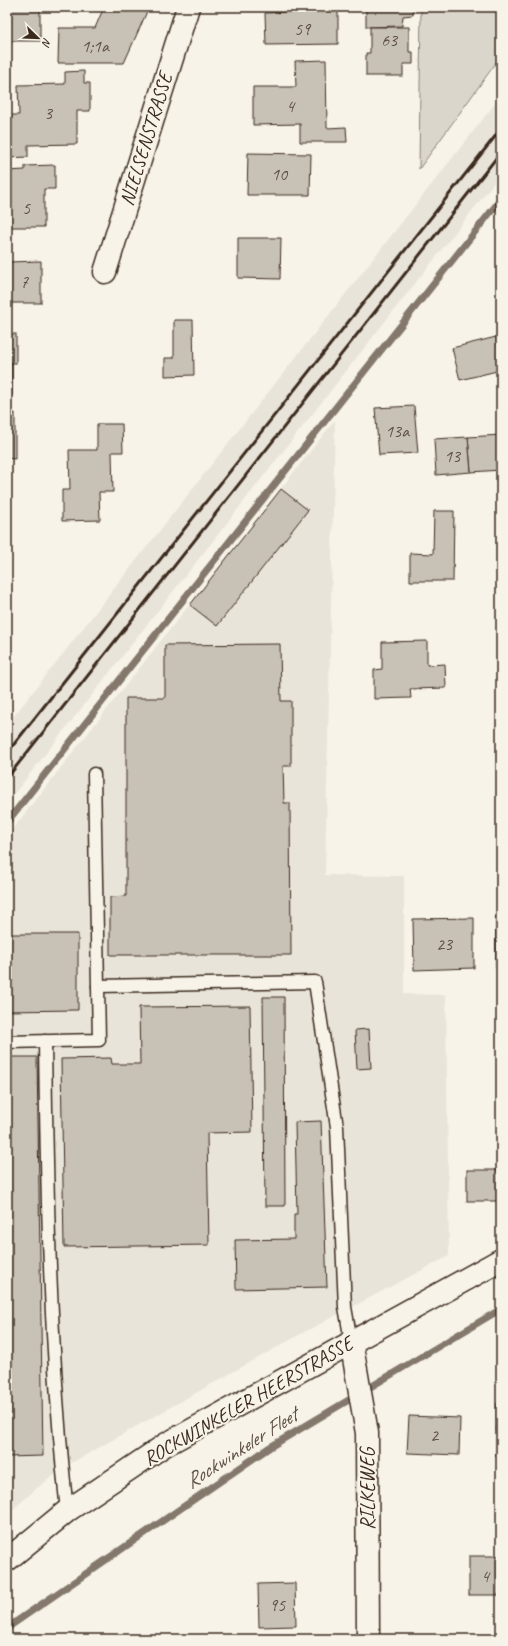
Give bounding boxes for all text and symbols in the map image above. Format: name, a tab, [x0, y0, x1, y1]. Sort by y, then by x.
north arrow	[18, 18, 58, 58]
house number: 59	[294, 18, 312, 40]
house number: 63	[381, 29, 399, 51]
house number: 1;1a	[81, 35, 110, 57]
text: N	[39, 36, 55, 50]
street label: NIELSENSTRASSE	[114, 67, 179, 208]
house number: 4	[286, 95, 296, 117]
house number: 3	[44, 102, 54, 124]
house number: 10	[271, 163, 289, 185]
house number: 5	[22, 197, 31, 219]
house number: 7	[20, 271, 29, 293]
house number: 13a	[385, 420, 410, 442]
house number: 13	[444, 445, 462, 467]
house number: 23	[436, 933, 454, 955]
street label: ROCKWINKELER HEERSTRASSE	[139, 1329, 360, 1471]
water label: Rockwinkeler Fleet	[180, 1399, 306, 1494]
house number: 2	[430, 1424, 440, 1446]
street label: RILKEWEG	[355, 1446, 380, 1530]
house number: 4	[481, 1565, 491, 1587]
house number: 95	[269, 1594, 286, 1616]

